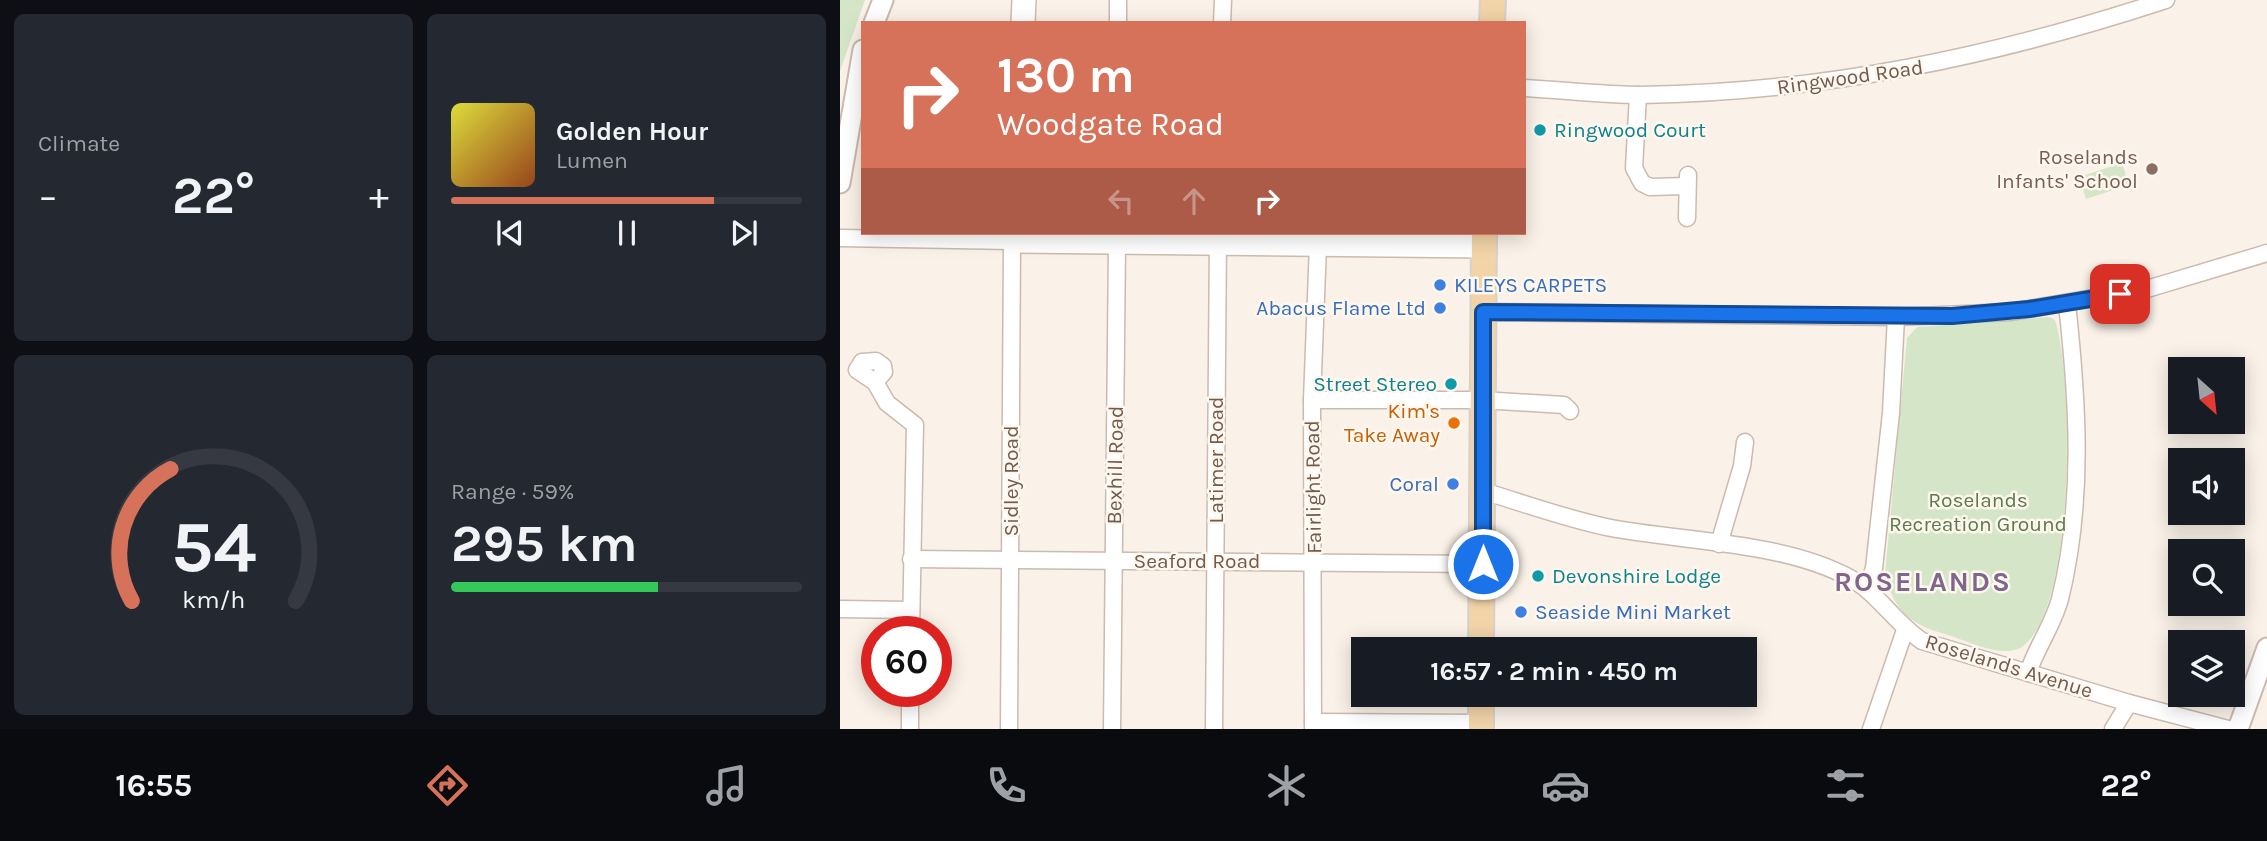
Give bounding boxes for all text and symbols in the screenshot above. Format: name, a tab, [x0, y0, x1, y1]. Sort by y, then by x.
text: 130 m	[997, 47, 1135, 104]
icon: right	[882, 49, 973, 140]
street label: Ringwood Road	[1775, 55, 1925, 99]
text: Woodgate Road	[997, 106, 1224, 143]
text: Golden Hour	[556, 116, 708, 147]
place label: Ringwood Court	[1554, 118, 1706, 142]
marker: Ringwood Court	[1532, 122, 1548, 138]
text: Climate	[38, 130, 120, 157]
place label: Roselands Infants' School	[1996, 145, 2138, 193]
text: Lumen	[556, 147, 628, 174]
marker: Roselands Infants' School	[2144, 161, 2160, 177]
text: 22°	[172, 165, 255, 226]
text: −	[38, 174, 58, 219]
text: +	[369, 174, 389, 219]
icon: left	[1102, 182, 1140, 220]
icon: ahead	[1175, 182, 1213, 220]
icon: right	[1248, 182, 1286, 220]
icon: previous	[491, 214, 529, 252]
icon: pause	[608, 214, 646, 252]
icon: next	[725, 214, 763, 252]
pin	[2090, 264, 2150, 324]
place label: KILEYS CARPETS	[1454, 273, 1607, 297]
icon: arrive	[2101, 275, 2139, 313]
marker: KILEYS CARPETS	[1432, 277, 1448, 293]
place label: Abacus Flame Ltd	[1256, 296, 1426, 320]
marker: Abacus Flame Ltd	[1432, 300, 1448, 316]
north arrow	[2168, 357, 2245, 434]
map controls	[2168, 357, 2245, 707]
place label: Street Stereo	[1313, 372, 1437, 396]
marker: Street Stereo	[1443, 376, 1459, 392]
street label: Latimer Road	[1204, 397, 1228, 523]
place label: Kim's Take Away	[1344, 399, 1440, 447]
street label: Bexhill Road	[1102, 405, 1128, 525]
marker: Kim's Take Away	[1446, 415, 1462, 431]
street label: Fairlight Road	[1300, 420, 1326, 554]
street label: Sidley Road	[999, 425, 1023, 537]
button: sound	[2168, 448, 2245, 525]
place label: Coral	[1390, 472, 1439, 496]
marker: Coral	[1445, 476, 1461, 492]
text: Range · 59%	[451, 478, 574, 505]
park label: Roselands Recreation Ground	[1889, 488, 2067, 536]
text: 54	[171, 504, 256, 589]
text: 295 km	[451, 513, 638, 574]
position arrow	[1446, 527, 1520, 601]
button: search	[2168, 539, 2245, 616]
street label: Seaford Road	[1133, 549, 1261, 573]
place label: Devonshire Lodge	[1552, 564, 1721, 588]
district label: ROSELANDS	[1834, 565, 2012, 598]
marker: Devonshire Lodge	[1530, 568, 1546, 584]
text: km/h	[182, 585, 245, 614]
place label: Seaside Mini Market	[1535, 600, 1731, 624]
marker: Seaside Mini Market	[1513, 604, 1529, 620]
speed limit sign: 60	[861, 616, 952, 707]
street label: Roselands Avenue	[1922, 629, 2096, 703]
button: layers	[2168, 630, 2245, 707]
text: 16:57 · 2 min · 450 m	[1430, 656, 1678, 687]
icon: directions	[423, 761, 472, 810]
icon: music	[702, 761, 751, 810]
icon: phone	[982, 761, 1031, 810]
icon: climate	[1262, 761, 1311, 810]
icon: car	[1541, 761, 1590, 810]
icon: filters	[1821, 761, 1870, 810]
text: 16:55	[115, 767, 192, 804]
text: 22°	[2101, 767, 2152, 804]

